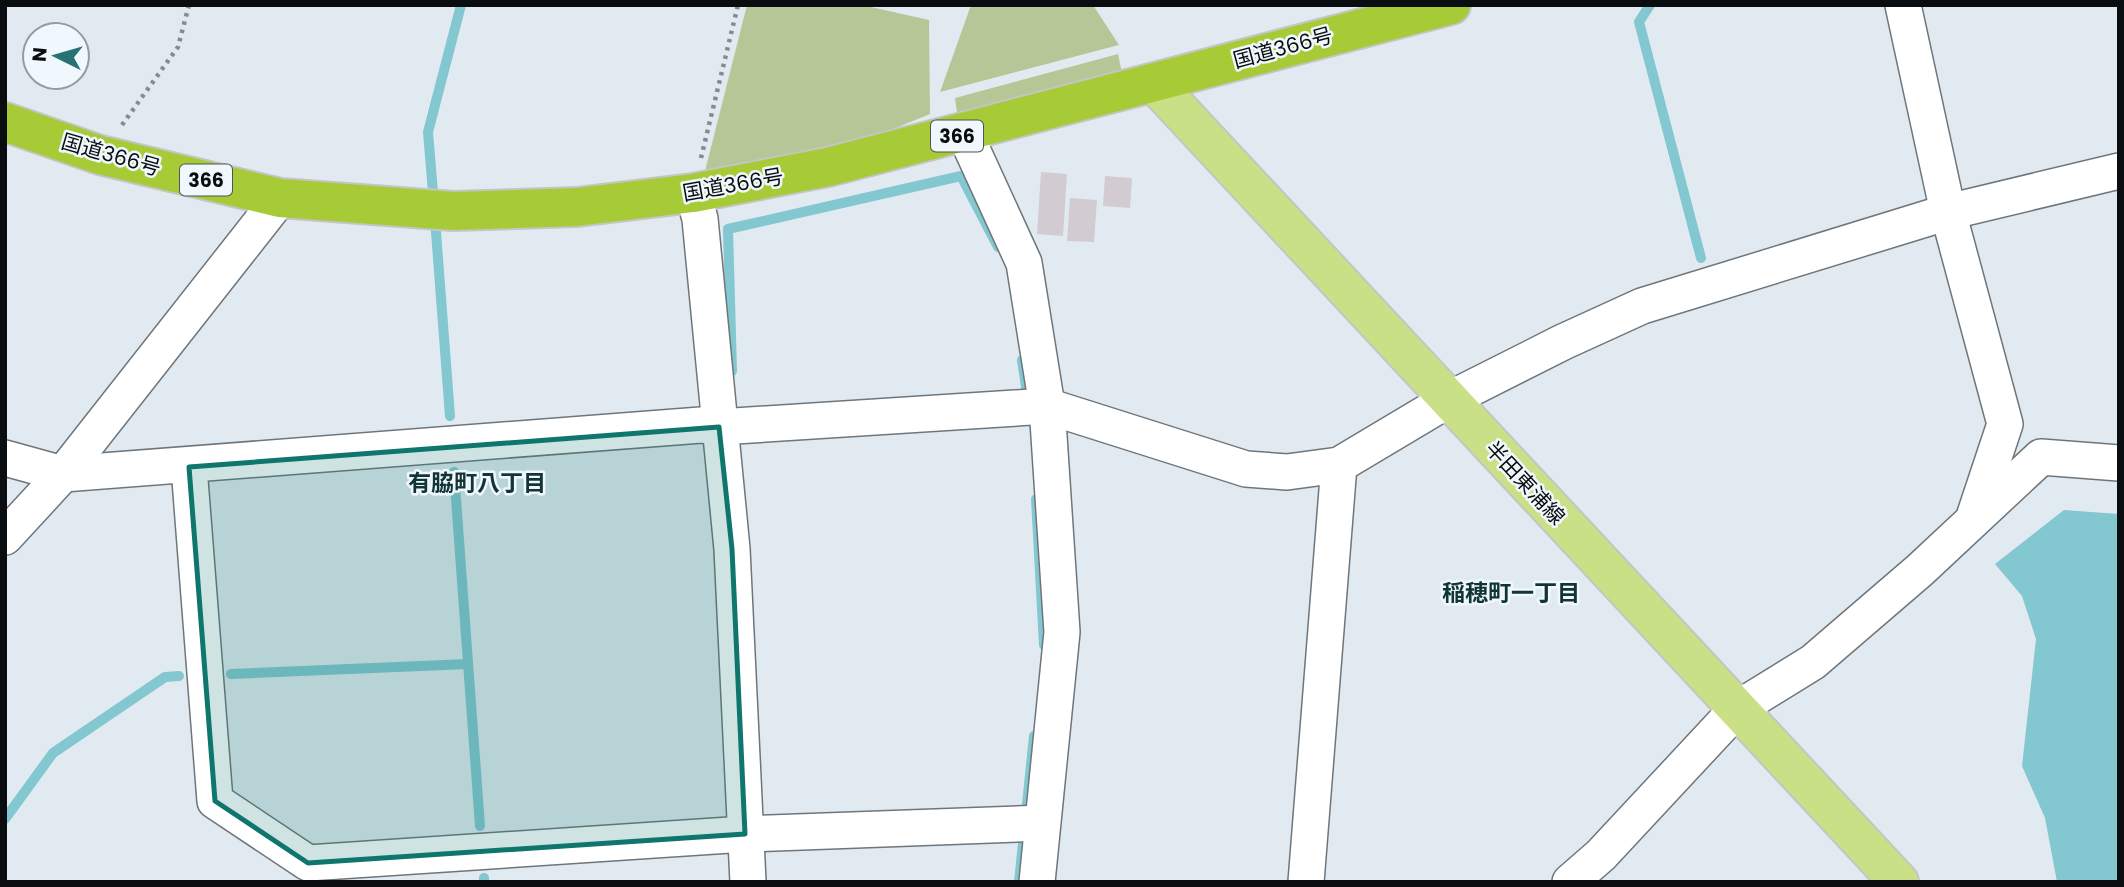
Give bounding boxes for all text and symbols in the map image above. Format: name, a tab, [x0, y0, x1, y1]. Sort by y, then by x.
street label: 国道366号	[1230, 20, 1336, 75]
north arrow	[21, 21, 91, 91]
text: N	[25, 46, 54, 63]
road number: 366	[931, 120, 983, 152]
street label: 国道366号	[58, 127, 164, 183]
street label: 国道366号	[680, 161, 786, 208]
road number: 366	[180, 164, 232, 196]
street label: 半田東浦線	[1479, 434, 1572, 531]
district label: 有脇町八丁目	[408, 467, 546, 499]
district label: 稲穂町一丁目	[1442, 577, 1580, 609]

